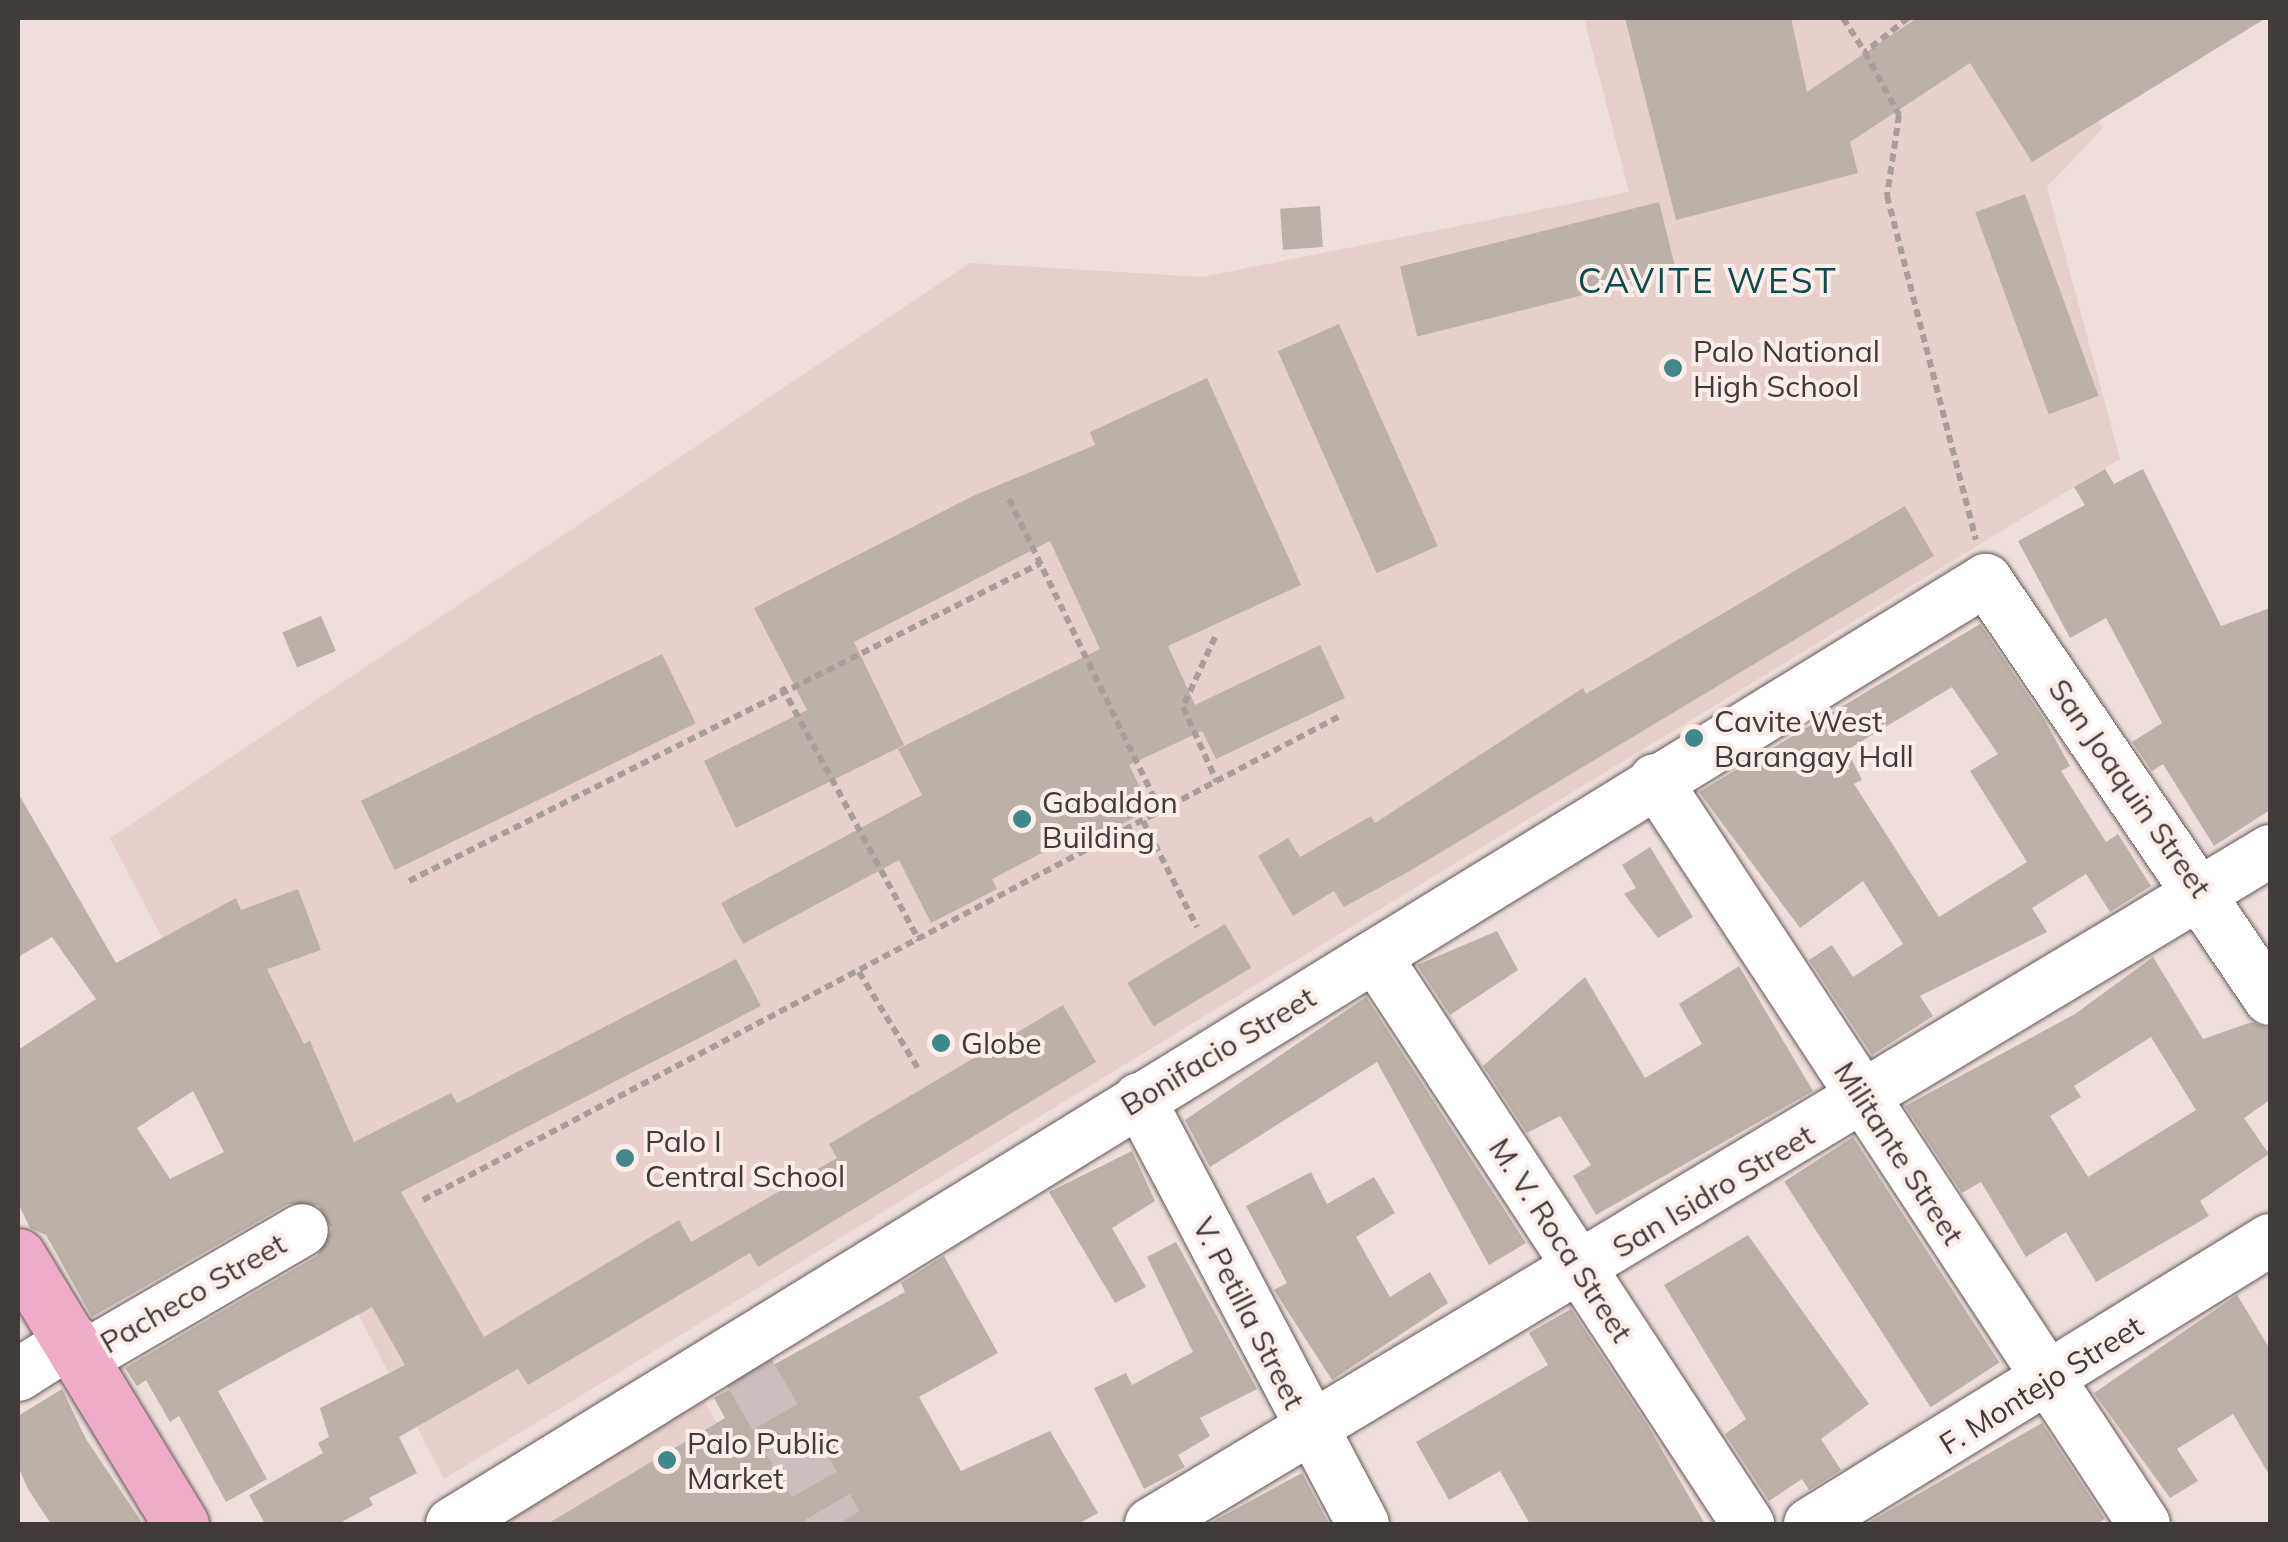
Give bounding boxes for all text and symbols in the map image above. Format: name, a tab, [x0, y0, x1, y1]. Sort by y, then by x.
district label: CAVITE WEST	[1578, 259, 1838, 301]
place label: Palo National High School	[1693, 333, 1880, 404]
marker: Palo National High School	[1662, 357, 1684, 379]
street label: San Joaquin Street	[2041, 672, 2219, 904]
place label: Cavite West Barangay Hall	[1714, 703, 1914, 774]
marker: Cavite West Barangay Hall	[1683, 727, 1705, 749]
place label: Gabaldon Building	[1042, 784, 1178, 854]
marker: Gabaldon Building	[1011, 808, 1033, 830]
street label: Bonifacio Street	[1114, 979, 1322, 1123]
place label: Globe	[961, 1025, 1042, 1061]
marker: Globe	[930, 1032, 952, 1054]
street label: Militante Street	[1827, 1055, 1971, 1251]
street label: San Isidro Street	[1606, 1117, 1820, 1265]
place label: Palo I Central School	[645, 1123, 845, 1194]
street label: M. V. Roca Street	[1482, 1131, 1640, 1349]
marker: Palo I Central School	[614, 1147, 636, 1169]
street label: V. Petilla Street	[1185, 1211, 1313, 1415]
street label: Pacheco Street	[94, 1225, 292, 1361]
street label: F. Montejo Street	[1933, 1308, 2149, 1462]
place label: Palo Public Market	[687, 1425, 840, 1496]
marker: Palo Public Market	[656, 1449, 678, 1471]

